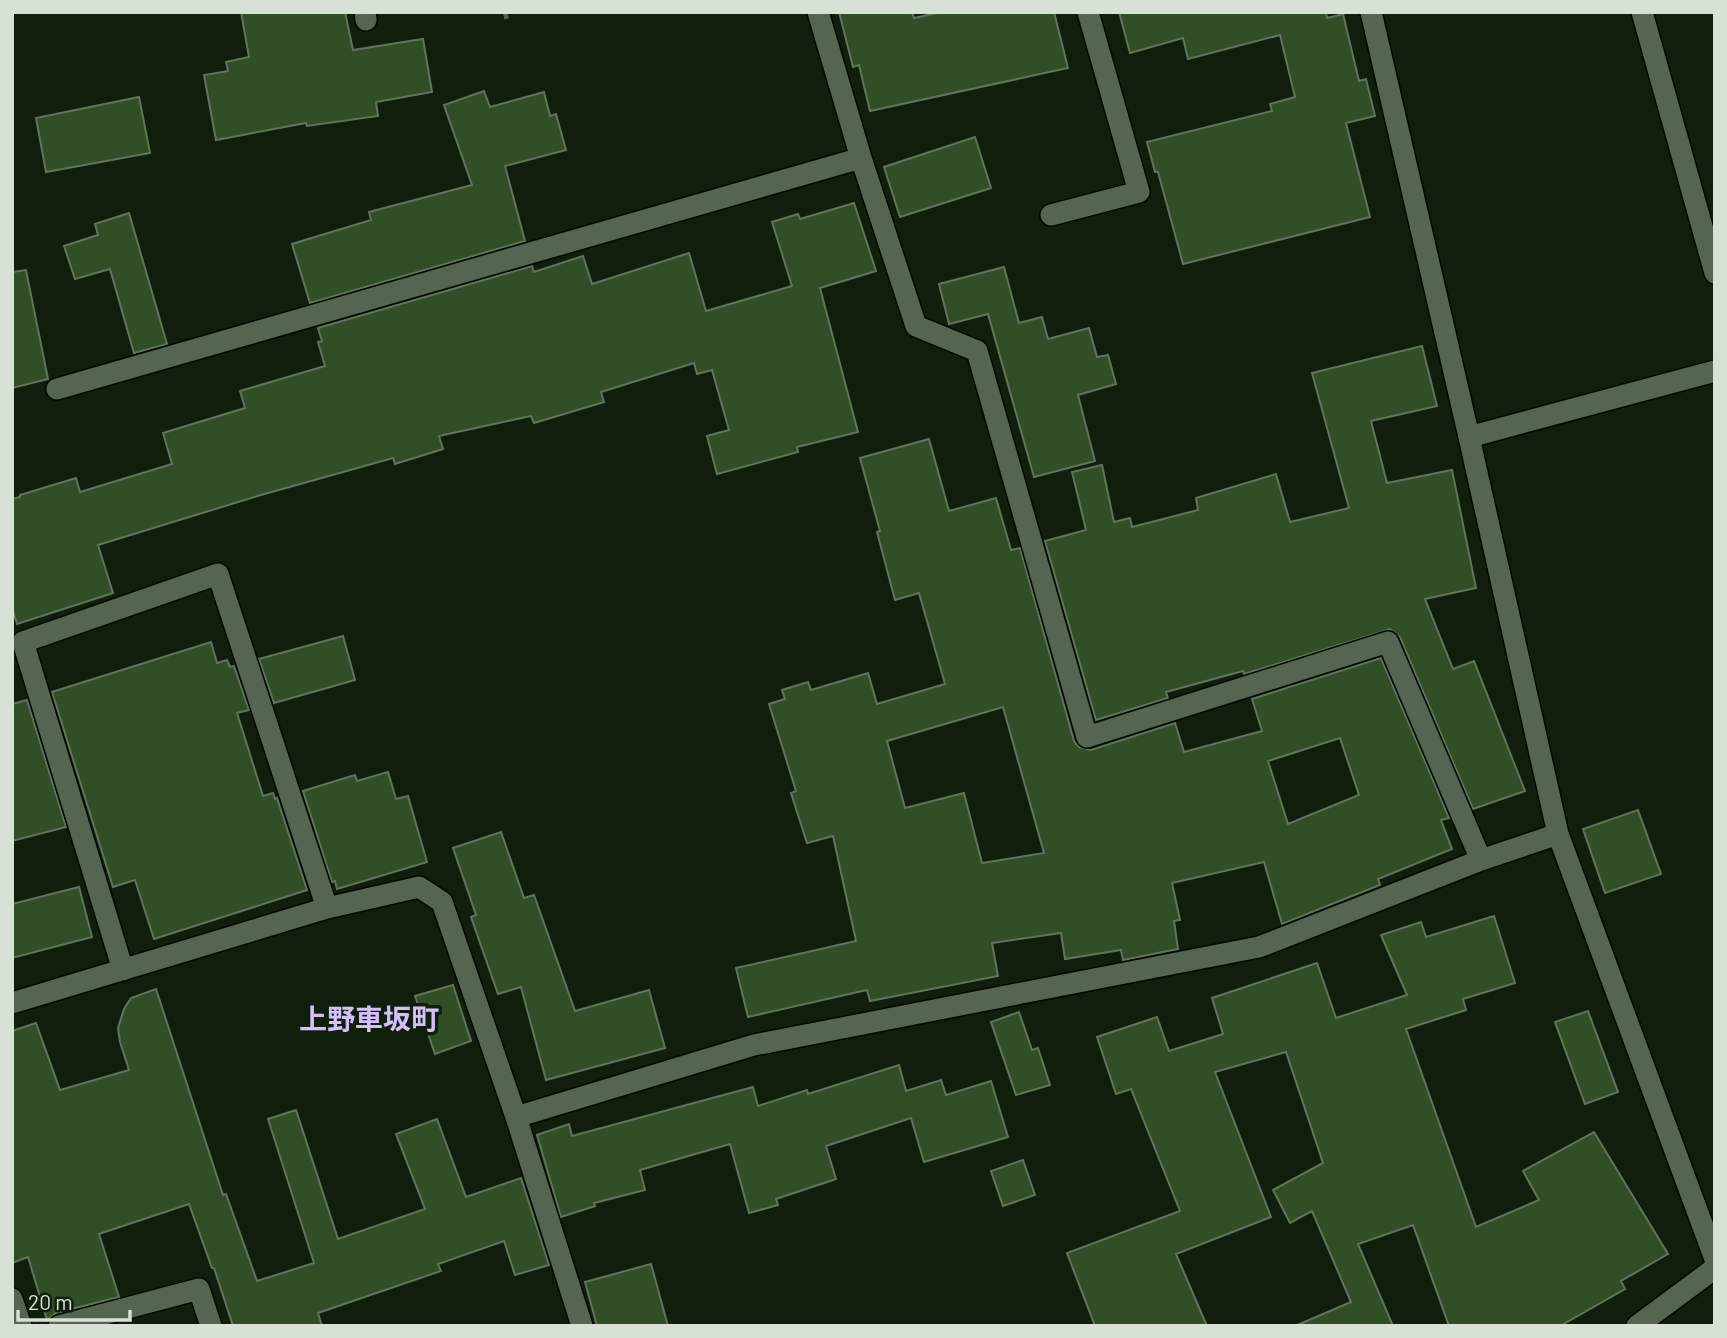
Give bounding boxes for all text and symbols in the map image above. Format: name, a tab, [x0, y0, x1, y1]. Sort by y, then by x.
district label: 上野車坂町	[299, 1001, 439, 1035]
scale bar	[18, 1278, 130, 1322]
text: 20 m	[28, 1289, 73, 1314]

